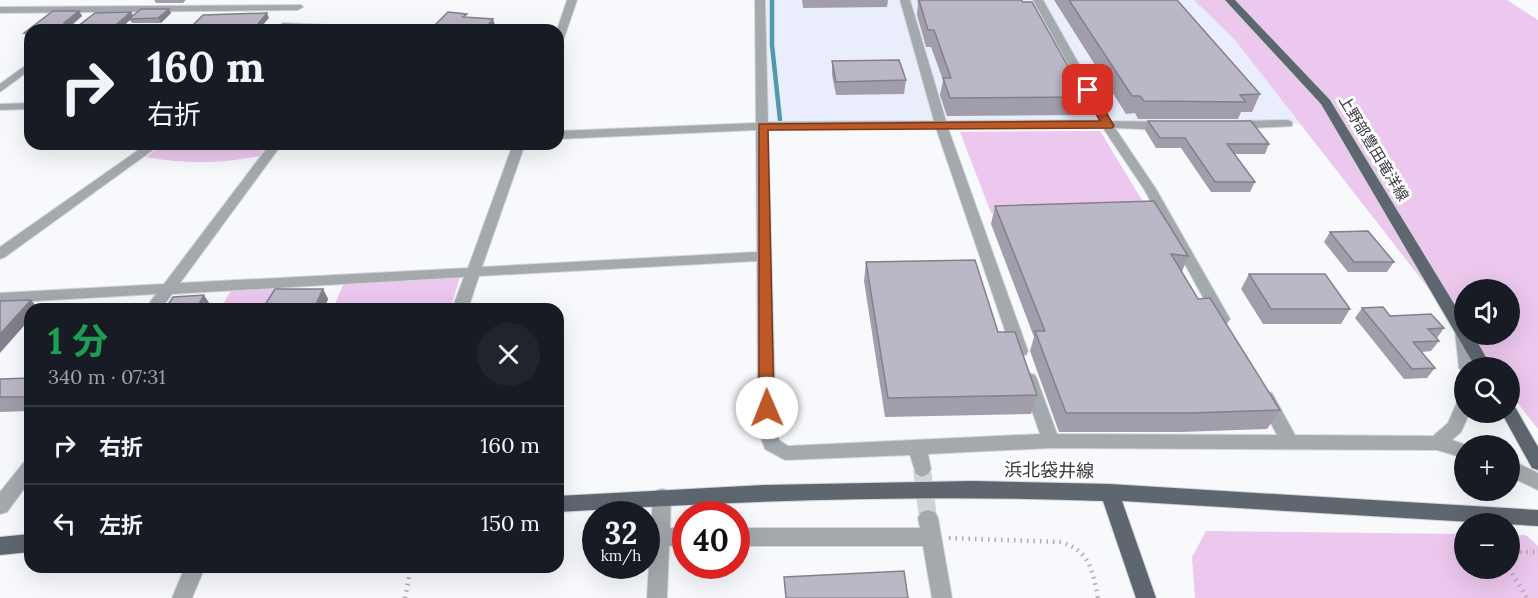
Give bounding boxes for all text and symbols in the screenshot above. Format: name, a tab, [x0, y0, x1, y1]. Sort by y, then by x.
text: 160 m	[147, 40, 265, 94]
icon: right	[48, 48, 126, 126]
pin	[1062, 64, 1113, 115]
icon: arrive	[1071, 73, 1104, 106]
street label: 上野部豊田竜洋線	[1335, 92, 1413, 204]
text: 右折	[147, 97, 201, 131]
map controls	[1454, 279, 1520, 579]
button: sound	[1454, 279, 1520, 345]
text: 1 分	[48, 318, 108, 364]
button: close	[477, 323, 540, 386]
button: search	[1454, 357, 1520, 423]
text: 340 m · 07:31	[48, 364, 166, 389]
position arrow	[735, 376, 799, 440]
icon: right	[48, 429, 81, 462]
text: 160 m	[480, 431, 540, 459]
text: 右折	[99, 433, 143, 461]
button: +	[1454, 435, 1520, 501]
street label: 浜北袋井線	[1004, 458, 1094, 482]
speed limit sign: 40	[672, 501, 750, 579]
icon: left	[48, 507, 81, 540]
text: 150 m	[481, 509, 540, 537]
text: 左折	[99, 511, 143, 539]
button: −	[1454, 513, 1520, 579]
text: 32	[605, 514, 637, 552]
text: km/h	[601, 546, 641, 565]

